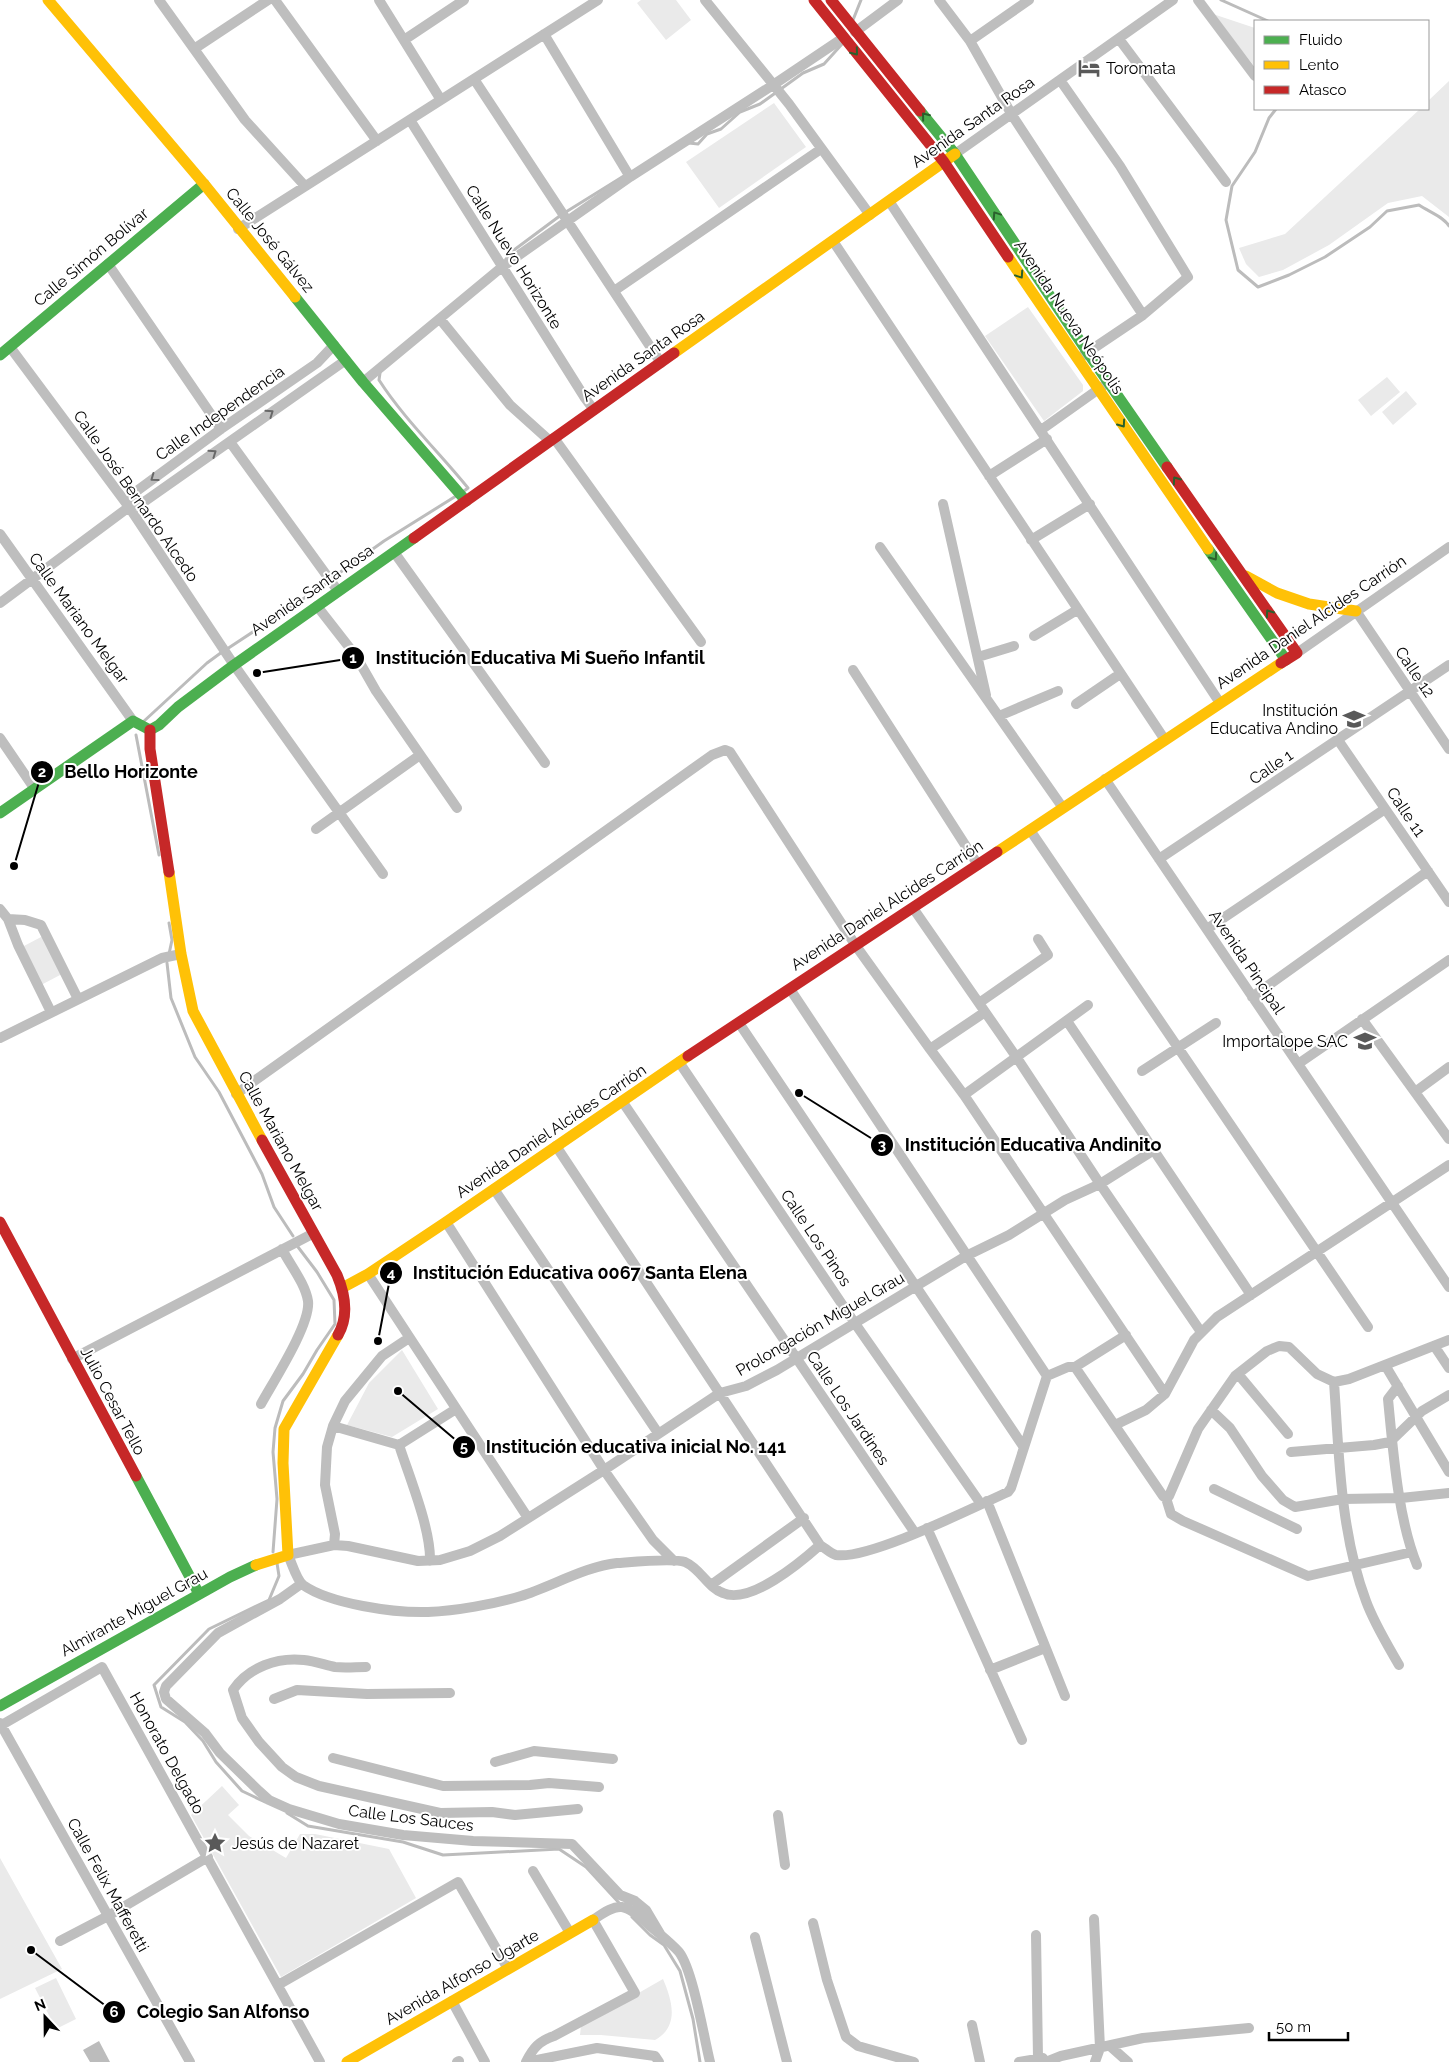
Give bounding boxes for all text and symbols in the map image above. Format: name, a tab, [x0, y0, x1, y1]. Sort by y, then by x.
legend	[1254, 20, 1429, 110]
text: Fluido	[1299, 31, 1342, 49]
one-way arrow	[850, 46, 858, 55]
hotel icon: Toromata	[1076, 55, 1102, 81]
text: Lento	[1299, 56, 1339, 74]
place label: Toromata	[1106, 59, 1176, 78]
street label: Avenida Santa Rosa	[908, 72, 1038, 172]
text: Atasco	[1299, 81, 1346, 99]
one-way arrow	[921, 113, 930, 122]
street label: Calle Nuevo Horizonte	[462, 182, 566, 332]
street label: Calle José Gálvez	[222, 184, 318, 296]
street label: Calle Simón Bolívar	[30, 203, 152, 310]
one-way arrow	[993, 212, 1002, 221]
street label: Avenida Nueva Neópolis	[1010, 236, 1128, 398]
one-way arrow	[1014, 269, 1023, 279]
street label: Avenida Santa Rosa	[578, 306, 708, 406]
street label: Calle Independencia	[152, 361, 288, 465]
street label: Calle José Bernardo Alcedo	[70, 407, 202, 585]
one-way arrow	[264, 411, 273, 419]
one-way arrow	[1116, 418, 1125, 428]
one-way arrow	[208, 450, 217, 459]
one-way arrow	[150, 472, 160, 481]
one-way arrow	[1173, 476, 1182, 486]
street label: Avenida Santa Rosa	[247, 540, 377, 640]
street label: Calle Mariano Melgar	[25, 549, 133, 687]
one-way arrow	[1208, 551, 1217, 561]
street label: Avenida Daniel Alcides Carrión	[1212, 551, 1410, 693]
one-way arrow	[1266, 609, 1275, 619]
callout: Institución Educativa Mi Sueño Infantil	[341, 641, 715, 674]
street label: Calle 12	[1391, 643, 1439, 701]
text: Institución Educativa Mi Sueño Infantil	[375, 647, 705, 668]
text: 1	[349, 649, 357, 667]
place label: Institución Educativa Andino	[1210, 701, 1338, 738]
school or university icon: Institución Educativa Andino	[1341, 706, 1367, 732]
street label: Calle 1	[1245, 745, 1297, 789]
callout: Bello Horizonte	[30, 755, 208, 788]
text: Bello Horizonte	[64, 761, 198, 782]
text: 2	[38, 763, 46, 781]
street label: Calle 11	[1383, 784, 1429, 840]
street label: Avenida Daniel Alcides Carrión	[787, 836, 987, 974]
street label: Avenida Pincipal	[1205, 906, 1289, 1018]
school or university icon: Importalope SAC	[1352, 1028, 1378, 1054]
place label: Importalope SAC	[1222, 1032, 1348, 1051]
street label: Avenida Daniel Alcides Carrión	[452, 1060, 650, 1202]
street label: Calle Mariano Melgar	[235, 1068, 328, 1215]
callout: Institución Educativa Andinito	[869, 1128, 1172, 1161]
text: Institución Educativa Andinito	[905, 1134, 1161, 1155]
text: 3	[878, 1136, 886, 1154]
street label: Calle Los Pinos	[777, 1186, 855, 1290]
callout: Institución Educativa 0067 Santa Elena	[378, 1257, 758, 1290]
text: Institución Educativa 0067 Santa Elena	[413, 1262, 747, 1283]
text: 4	[387, 1264, 396, 1282]
street label: Prolongación Miguel Grau	[732, 1268, 908, 1380]
street label: Julio Cesar Tello	[76, 1344, 150, 1458]
street label: Calle Los Jardines	[803, 1347, 893, 1469]
callout: Institución educativa inicial No. 141	[451, 1430, 797, 1463]
text: Institución educativa inicial No. 141	[486, 1436, 786, 1457]
text: 5	[460, 1438, 468, 1456]
street label: Almirante Miguel Grau	[57, 1564, 211, 1660]
street label: Honorato Delgado	[126, 1689, 208, 1817]
street label: Calle Los Sauces	[347, 1801, 475, 1835]
street label: Calle Felix Mafferetti	[63, 1815, 153, 1955]
place icon: Jesús de Nazaret	[202, 1830, 228, 1856]
place label: Jesús de Nazaret	[232, 1834, 360, 1853]
street label: Avenida Alfonso Ugarte	[382, 1925, 542, 2029]
north arrow	[20, 1992, 70, 2042]
callout: Colegio San Alfonso	[102, 1995, 320, 2028]
text: N	[32, 1996, 48, 2014]
text: Colegio San Alfonso	[137, 2001, 309, 2022]
text: 6	[109, 2003, 119, 2021]
scale bar	[1269, 2010, 1348, 2042]
text: 50 m	[1276, 2018, 1311, 2036]

